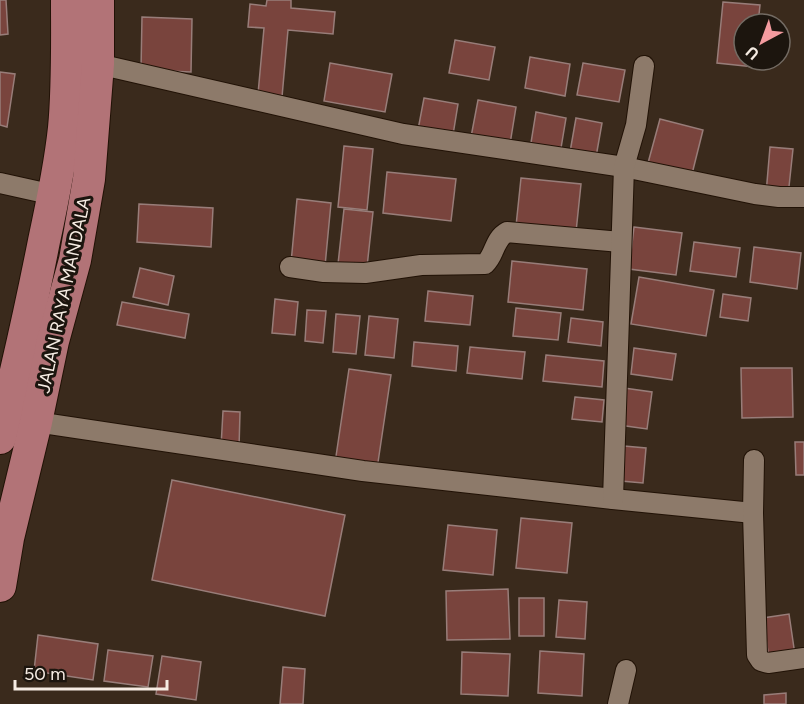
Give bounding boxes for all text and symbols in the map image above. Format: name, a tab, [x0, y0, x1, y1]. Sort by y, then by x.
north arrow	[732, 12, 792, 72]
text: U	[742, 42, 763, 64]
street label: JALAN RAYA MANDALA	[32, 195, 96, 395]
scale bar	[15, 653, 166, 691]
text: 50 m	[24, 663, 66, 685]

